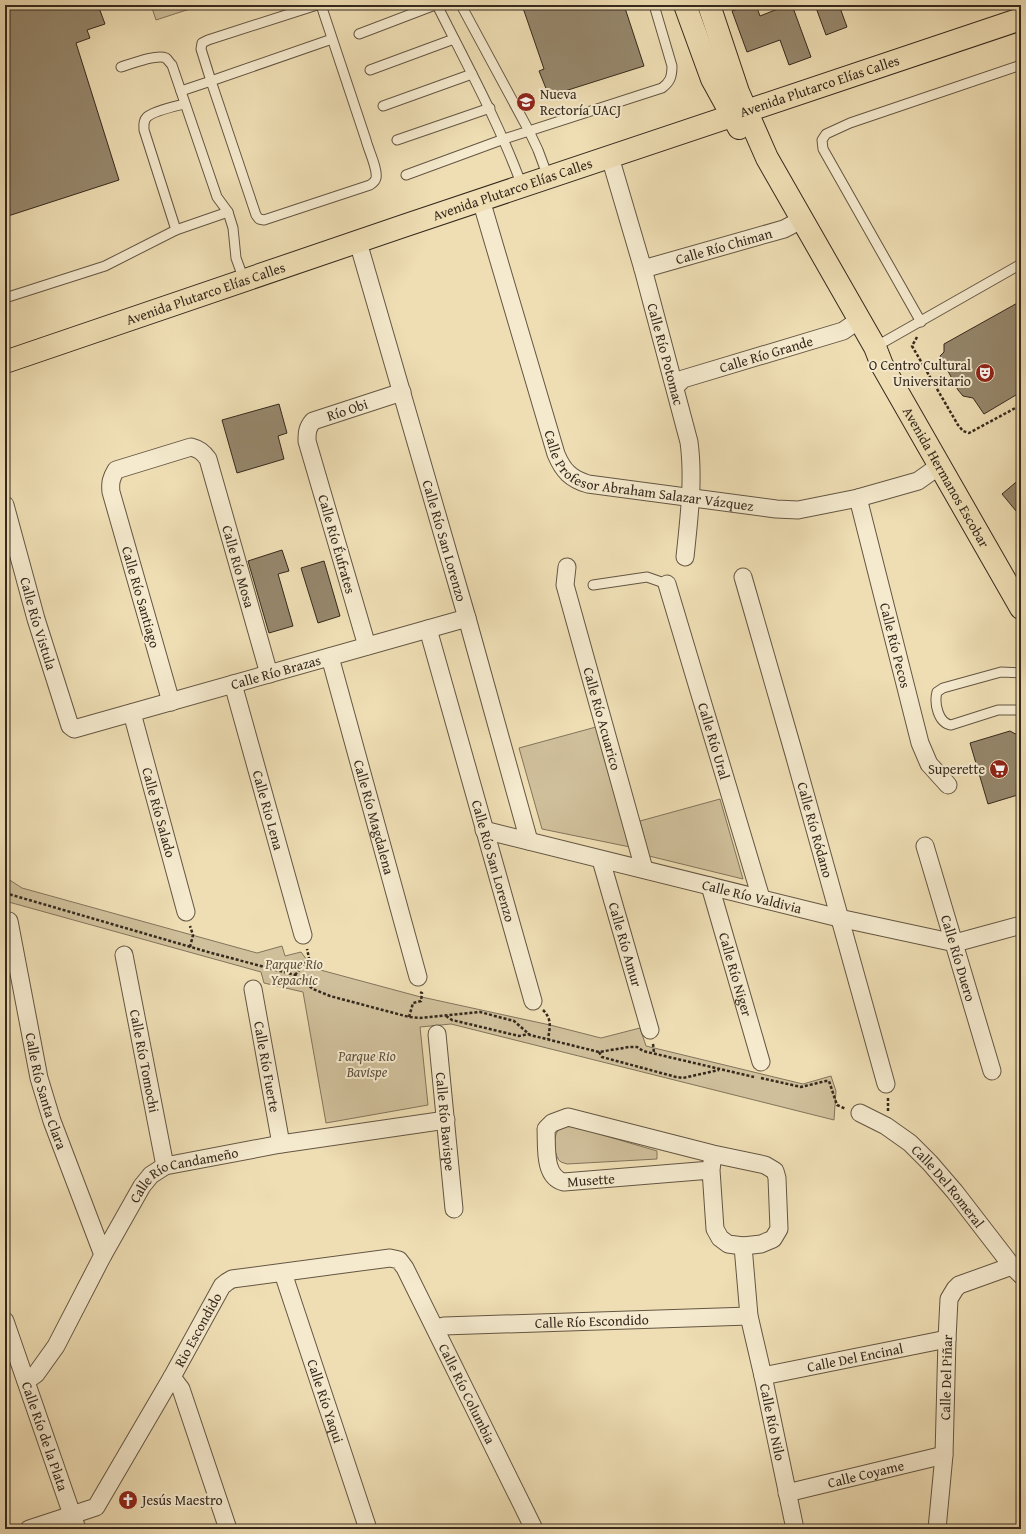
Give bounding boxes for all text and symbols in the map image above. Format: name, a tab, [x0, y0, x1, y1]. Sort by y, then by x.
street label: Avenida Plutarco Elías Calles	[737, 50, 902, 122]
place label: Nueva Rectoría UACJ	[540, 84, 621, 120]
school or university icon: Nueva Rectoría UACJ	[515, 91, 537, 113]
street label: Avenida Plutarco Elías Calles	[430, 153, 595, 225]
street label: Calle Río Chiman	[673, 223, 774, 269]
street label: Avenida Plutarco Elías Calles	[123, 257, 288, 330]
street label: Calle Río Potomac	[643, 301, 689, 408]
street label: Calle Río Grande	[717, 331, 816, 378]
place label: O Centro Cultural Universitario	[869, 355, 971, 391]
theatre icon: O Centro Cultural Universitario	[974, 362, 996, 384]
street label: Río Obi	[324, 394, 370, 426]
street label: Avenida Hermanos Escobar	[898, 403, 994, 551]
street label: Calle Profesor Abraham Salazar Vázquez	[540, 428, 755, 516]
street label: Calle Río San Lorenzo	[417, 478, 472, 604]
street label: Calle Río Éufrates	[313, 492, 361, 596]
street label: Calle Río Mosa	[217, 523, 260, 610]
street label: Calle Río Santiago	[117, 544, 165, 650]
street label: Calle Río Vistula	[15, 575, 62, 673]
street label: Calle Río Pecos	[875, 601, 916, 690]
street label: Calle Río Brazas	[228, 650, 323, 694]
street label: Calle Río Acuarico	[578, 665, 626, 773]
street label: Calle Río Ural	[693, 700, 735, 782]
street label: Calle Río Magdalena	[349, 757, 399, 877]
supermarket icon: Superette	[988, 758, 1010, 780]
place label: Superette	[928, 759, 985, 779]
street label: Calle Río Salado	[137, 765, 181, 860]
street label: Calle Rio Lena	[248, 768, 289, 853]
street label: Calle Río Ródano	[792, 780, 838, 880]
street label: Calle Río San Lorenzo	[467, 798, 520, 924]
street label: Calle Río Valdivia	[700, 874, 804, 918]
street label: Calle Río Amur	[604, 900, 647, 989]
street label: Calle Río Duero	[936, 912, 981, 1004]
street label: Calle Río Niger	[714, 930, 757, 1019]
park label: Parque Rio Yepachic	[264, 954, 323, 990]
street label: Calle Río Tomochi	[125, 1008, 164, 1114]
street label: Calle Río Fuerte	[249, 1020, 285, 1114]
street label: Calle Río Santa Clara	[21, 1031, 72, 1152]
park label: Parque Rio Bavispe	[337, 1046, 396, 1082]
street label: Calle Río Bavispe	[431, 1071, 460, 1172]
street label: Calle Del Romeral	[907, 1140, 989, 1232]
street label: Calle Río Candameño	[124, 1142, 240, 1207]
street label: Musette	[567, 1168, 616, 1192]
street label: Rio Escondido	[169, 1289, 227, 1371]
street label: Calle Río Escondido	[534, 1309, 649, 1333]
street label: Calle Del Piñar	[935, 1334, 957, 1420]
street label: Calle Del Encinal	[805, 1338, 905, 1377]
street label: Calle Río Columbia	[434, 1340, 501, 1448]
street label: Calle Río Yaqui	[302, 1357, 349, 1446]
street label: Calle Río de la Plata	[17, 1379, 73, 1494]
street label: Calle Río Nilo	[755, 1382, 790, 1462]
street label: Calle Coyame	[825, 1455, 906, 1493]
church icon: Jesús Maestro	[117, 1489, 139, 1511]
place label: Jesús Maestro	[140, 1490, 223, 1510]

